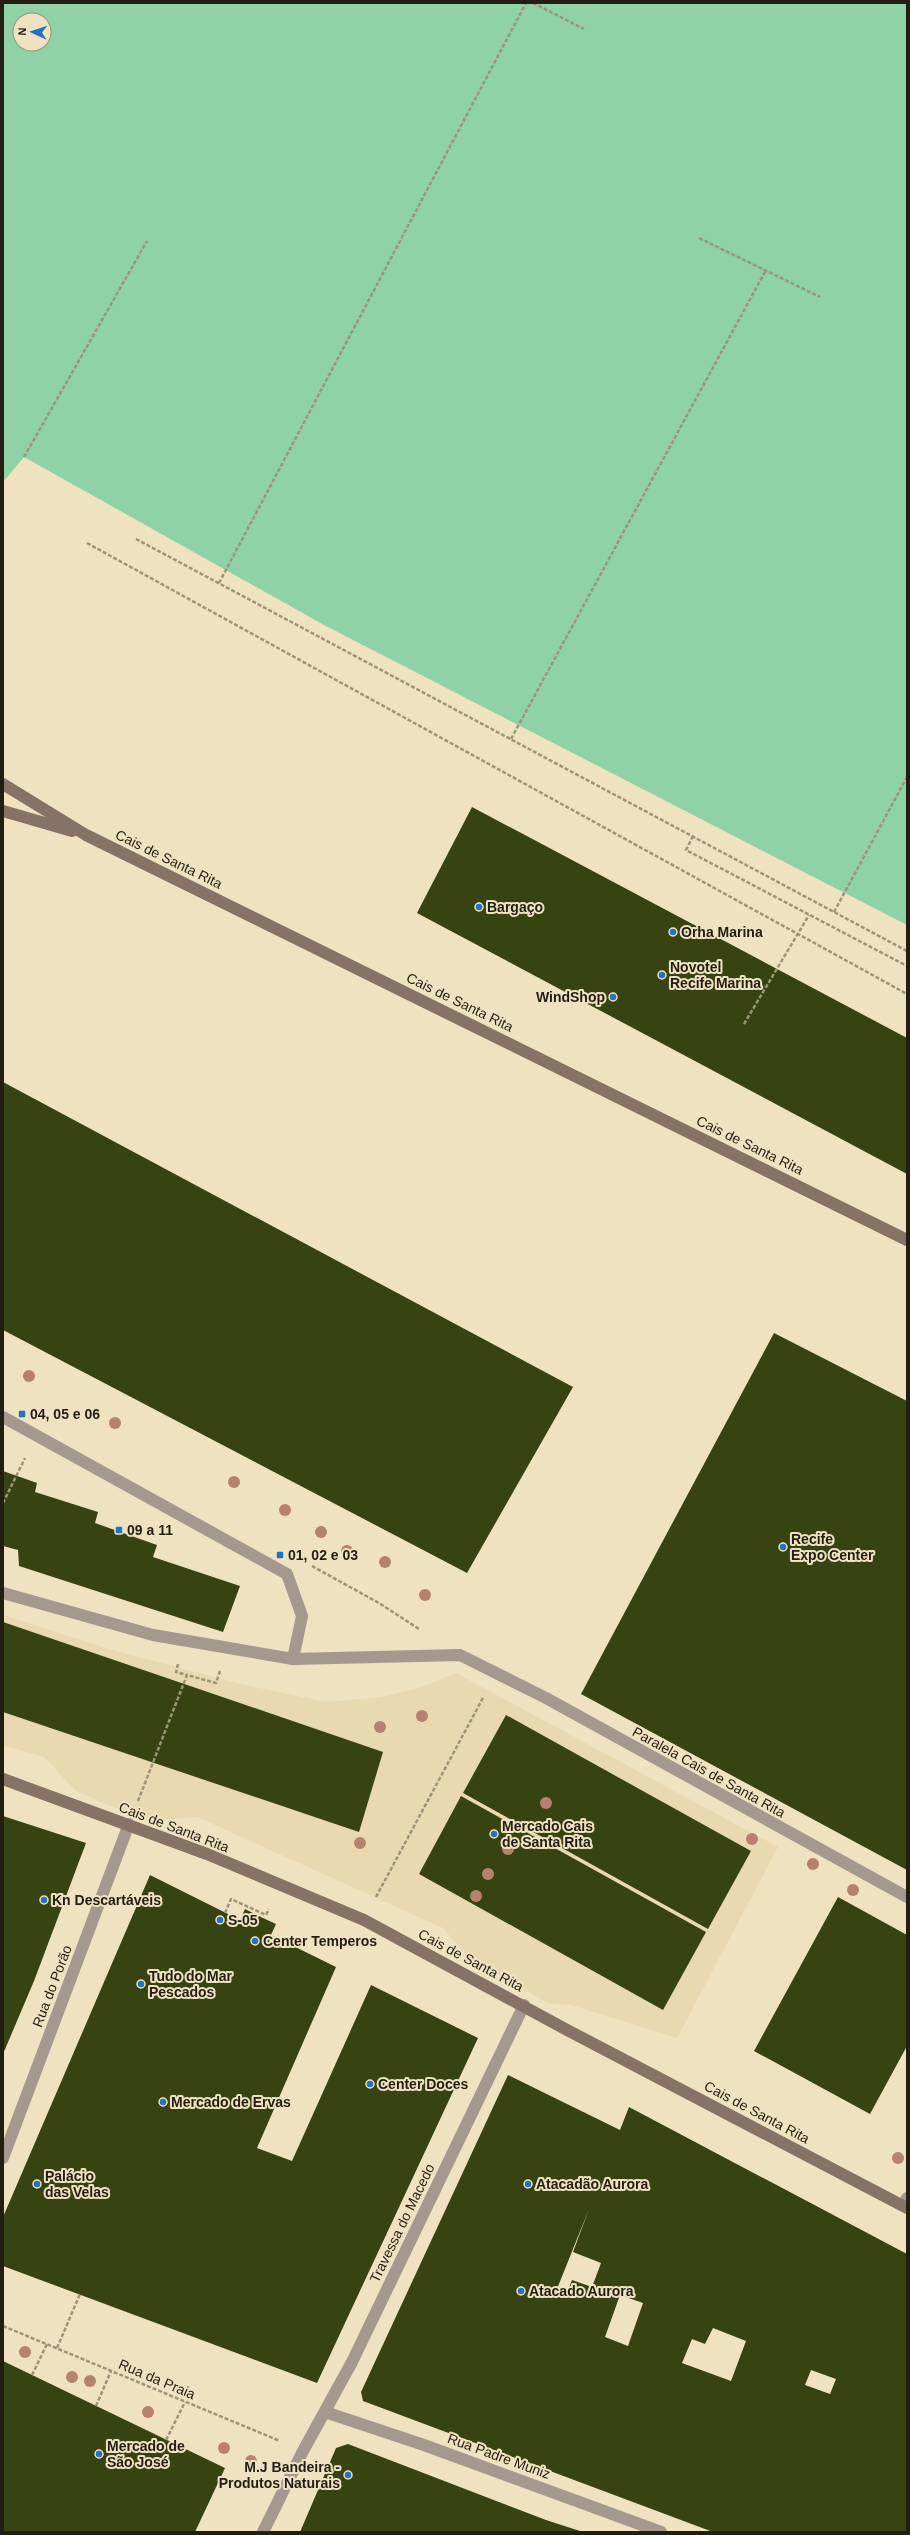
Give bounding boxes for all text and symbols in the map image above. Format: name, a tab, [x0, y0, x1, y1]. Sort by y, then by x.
north arrow	[12, 12, 52, 52]
text: N	[16, 27, 28, 36]
street label: Cais de Santa Rita	[113, 826, 225, 892]
place label: Bargaço	[487, 899, 543, 915]
marker: Bargaço	[474, 902, 484, 912]
place label: Orha Marina	[681, 924, 763, 940]
marker: Orha Marina	[668, 927, 678, 937]
place label: Novotel Recife Marina	[670, 959, 761, 991]
street label: Cais de Santa Rita	[404, 969, 516, 1035]
marker: Novotel Recife Marina	[657, 970, 667, 980]
place label: WindShop	[536, 989, 605, 1005]
marker: WindShop	[608, 992, 618, 1002]
street label: Cais de Santa Rita	[694, 1112, 806, 1178]
place label: 04, 05 e 06	[30, 1406, 100, 1422]
marker: 04, 05 e 06	[17, 1409, 27, 1419]
place label: 09 a 11	[127, 1522, 173, 1538]
marker: 09 a 11	[114, 1525, 124, 1535]
place label: Recife Expo Center	[791, 1531, 874, 1563]
marker: Recife Expo Center	[778, 1542, 788, 1552]
place label: 01, 02 e 03	[288, 1547, 358, 1563]
marker: 01, 02 e 03	[275, 1550, 285, 1560]
street label: Paralela Cais de Santa Rita	[630, 1723, 788, 1821]
street label: Cais de Santa Rita	[117, 1799, 232, 1855]
place label: Mercado Cais de Santa Rita	[502, 1818, 593, 1850]
marker: Mercado Cais de Santa Rita	[489, 1829, 499, 1839]
place label: Kn Descartáveis	[52, 1892, 161, 1908]
marker: Kn Descartáveis	[39, 1895, 49, 1905]
place label: S-05	[228, 1912, 258, 1928]
marker: S-05	[215, 1915, 225, 1925]
street label: Cais de Santa Rita	[416, 1926, 526, 1995]
place label: Center Temperos	[263, 1933, 377, 1949]
marker: Center Temperos	[250, 1936, 260, 1946]
street label: Rua do Porão	[29, 1943, 75, 2029]
place label: Tudo do Mar Pescados	[149, 1968, 232, 2000]
marker: Tudo do Mar Pescados	[136, 1979, 146, 1989]
place label: Center Doces	[378, 2076, 468, 2092]
street label: Cais de Santa Rita	[702, 2078, 812, 2147]
marker: Center Doces	[365, 2079, 375, 2089]
place label: Mercado de Ervas	[171, 2094, 291, 2110]
marker: Mercado de Ervas	[158, 2097, 168, 2107]
street label: Travessa do Macedo	[366, 2161, 438, 2285]
place label: Palácio das Velas	[45, 2168, 109, 2200]
place label: Atacadão Aurora	[536, 2176, 649, 2192]
marker: Palácio das Velas	[32, 2179, 42, 2189]
marker: Atacadão Aurora	[523, 2179, 533, 2189]
place label: Atacado Aurora	[529, 2283, 634, 2299]
marker: Atacado Aurora	[516, 2286, 526, 2296]
street label: Rua da Praia	[116, 2356, 198, 2402]
street label: Rua Padre Muniz	[445, 2430, 553, 2482]
place label: Mercado de São José	[107, 2438, 185, 2470]
marker: Mercado de São José	[94, 2449, 104, 2459]
place label: M.J Bandeira - Produtos Naturais	[219, 2459, 340, 2491]
marker: M.J Bandeira - Produtos Naturais	[343, 2470, 353, 2480]

